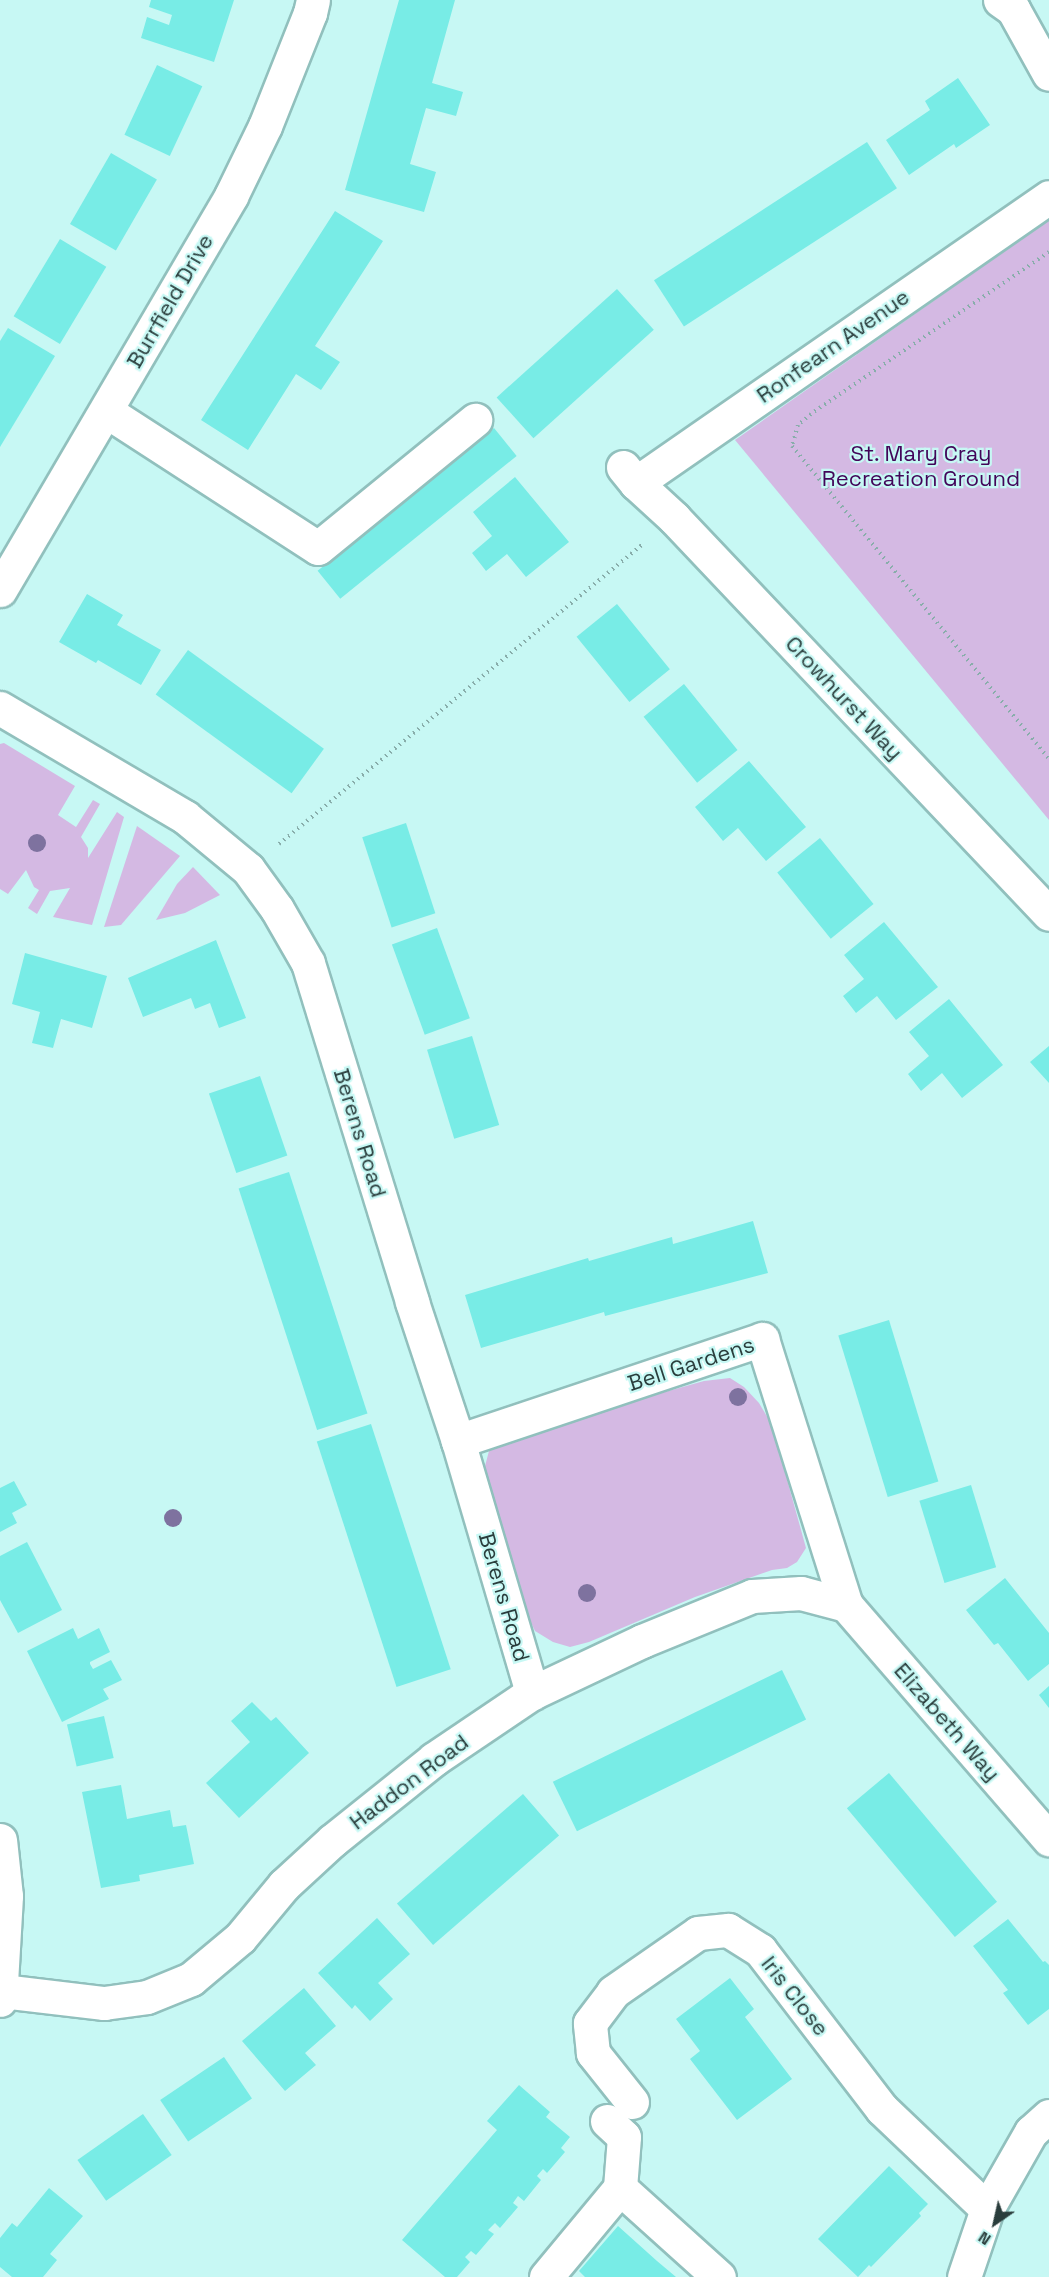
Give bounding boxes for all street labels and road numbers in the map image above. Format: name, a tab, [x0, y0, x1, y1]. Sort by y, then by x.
street label: Burrfield Drive	[121, 229, 219, 373]
street label: Ronfearn Avenue	[751, 283, 915, 409]
street label: Crowhurst Way	[780, 631, 908, 765]
street label: Berens Road	[328, 1065, 392, 1201]
street label: Bell Gardens	[624, 1331, 758, 1397]
street label: Berens Road	[473, 1529, 535, 1665]
street label: Elizabeth Way	[888, 1657, 1006, 1787]
street label: Haddon Road	[344, 1729, 474, 1835]
street label: Iris Close	[756, 1951, 834, 2041]

